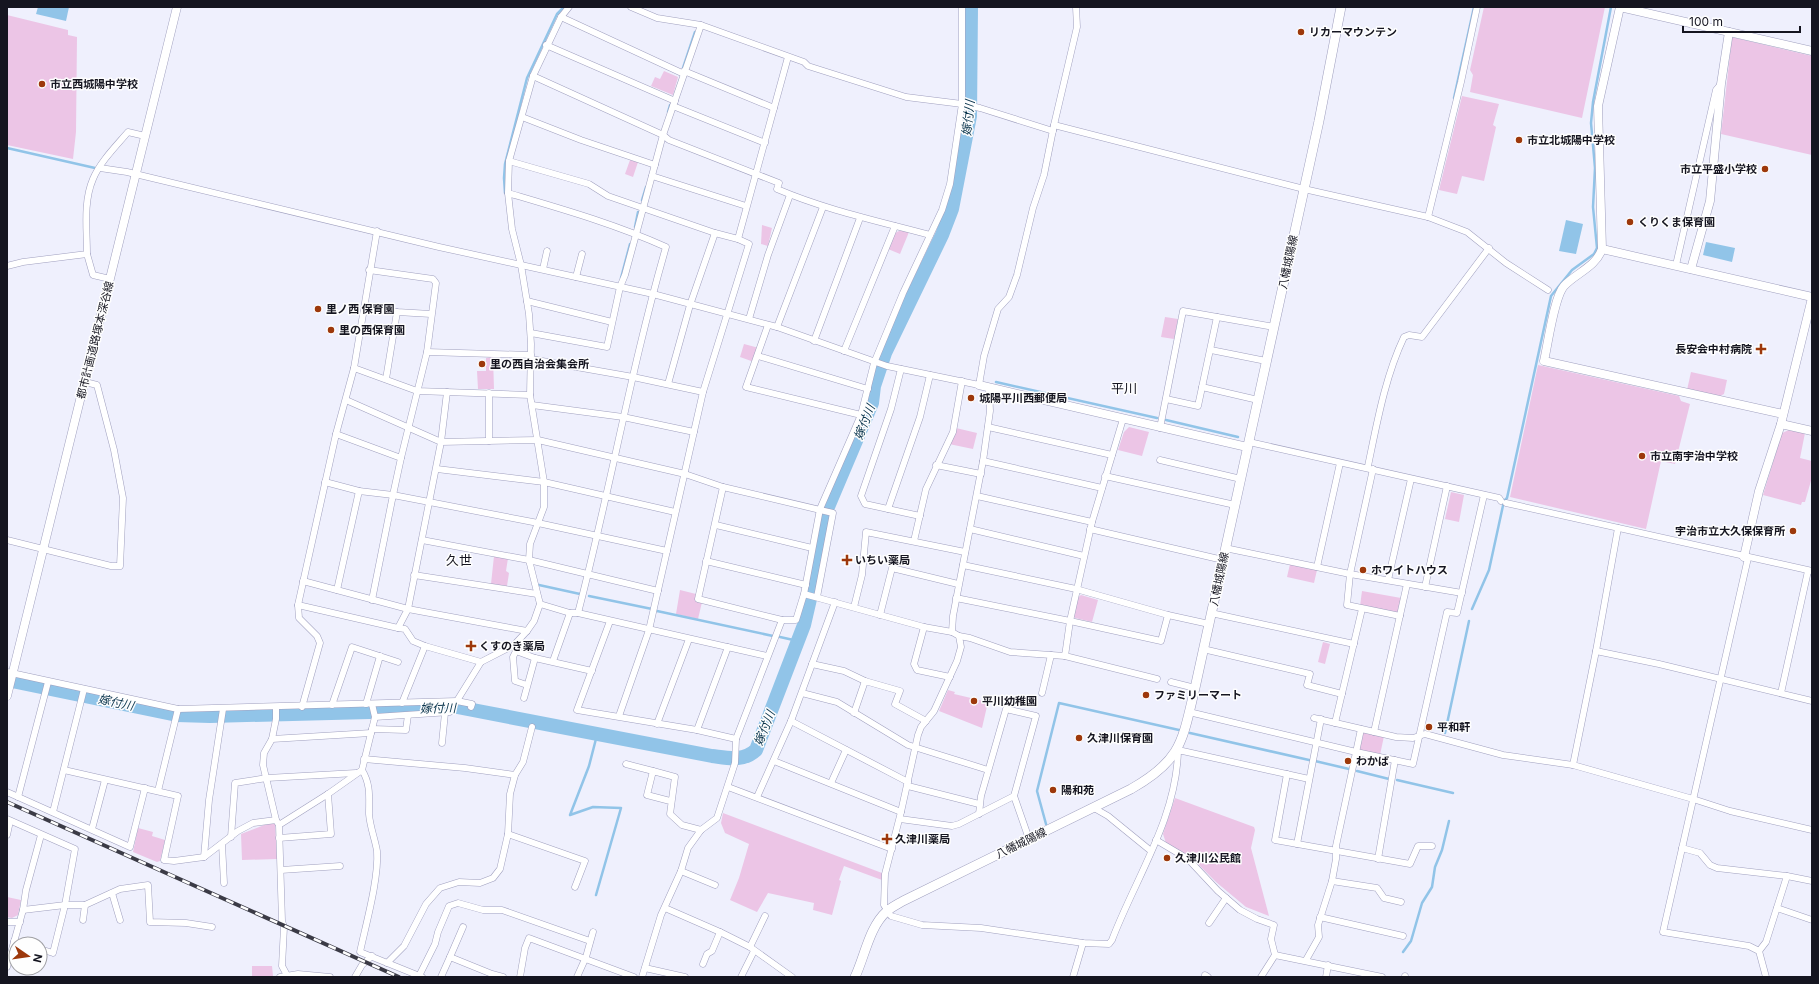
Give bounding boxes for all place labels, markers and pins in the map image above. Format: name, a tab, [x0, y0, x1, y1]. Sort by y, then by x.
place label: リカーマウンテン	[1309, 25, 1397, 39]
marker: リカーマウンテン	[1296, 27, 1306, 37]
place label: 市立西城陽中学校	[50, 77, 138, 91]
marker: 市立西城陽中学校	[37, 79, 47, 89]
place label: 市立北城陽中学校	[1527, 133, 1615, 147]
marker: 市立北城陽中学校	[1514, 135, 1524, 145]
place label: 市立平盛小学校	[1680, 162, 1757, 176]
marker: 市立平盛小学校	[1760, 164, 1770, 174]
place label: くりくま保育園	[1638, 215, 1715, 229]
marker: くりくま保育園	[1625, 217, 1635, 227]
place label: 里ノ西 保育園	[326, 302, 395, 316]
marker: 里ノ西 保育園	[313, 304, 323, 314]
place label: 里の西保育園	[339, 323, 405, 337]
marker: 里の西保育園	[326, 325, 336, 335]
place label: 長安会中村病院	[1675, 342, 1752, 356]
marker: 長安会中村病院	[1755, 343, 1767, 355]
place label: 里の西自治会集会所	[490, 357, 589, 371]
marker: 里の西自治会集会所	[477, 359, 487, 369]
place label: 城陽平川西郵便局	[979, 391, 1067, 405]
marker: 城陽平川西郵便局	[966, 393, 976, 403]
place label: 市立南宇治中学校	[1650, 449, 1738, 463]
marker: 市立南宇治中学校	[1637, 451, 1647, 461]
place label: 宇治市立大久保保育所	[1675, 524, 1785, 538]
marker: 宇治市立大久保保育所	[1788, 526, 1798, 536]
place label: いちい薬局	[855, 553, 910, 567]
marker: いちい薬局	[842, 555, 852, 565]
place label: ホワイトハウス	[1371, 563, 1448, 577]
marker: ホワイトハウス	[1358, 565, 1368, 575]
place label: くすのき薬局	[479, 639, 545, 653]
marker: くすのき薬局	[466, 641, 476, 651]
place label: ファミリーマート	[1154, 688, 1242, 702]
marker: ファミリーマート	[1141, 690, 1151, 700]
place label: 平川幼稚園	[982, 694, 1037, 708]
marker: 平川幼稚園	[969, 696, 979, 706]
place label: 平和軒	[1437, 720, 1470, 734]
marker: 平和軒	[1424, 722, 1434, 732]
place label: 久津川保育園	[1087, 731, 1153, 745]
marker: 久津川保育園	[1074, 733, 1084, 743]
place label: わかば	[1356, 754, 1389, 768]
marker: わかば	[1343, 756, 1353, 766]
place label: 陽和苑	[1061, 783, 1094, 797]
marker: 陽和苑	[1048, 785, 1058, 795]
place label: 久津川薬局	[895, 832, 950, 846]
marker: 久津川薬局	[882, 834, 892, 844]
place label: 久津川公民館	[1175, 851, 1241, 865]
marker: 久津川公民館	[1162, 853, 1172, 863]

